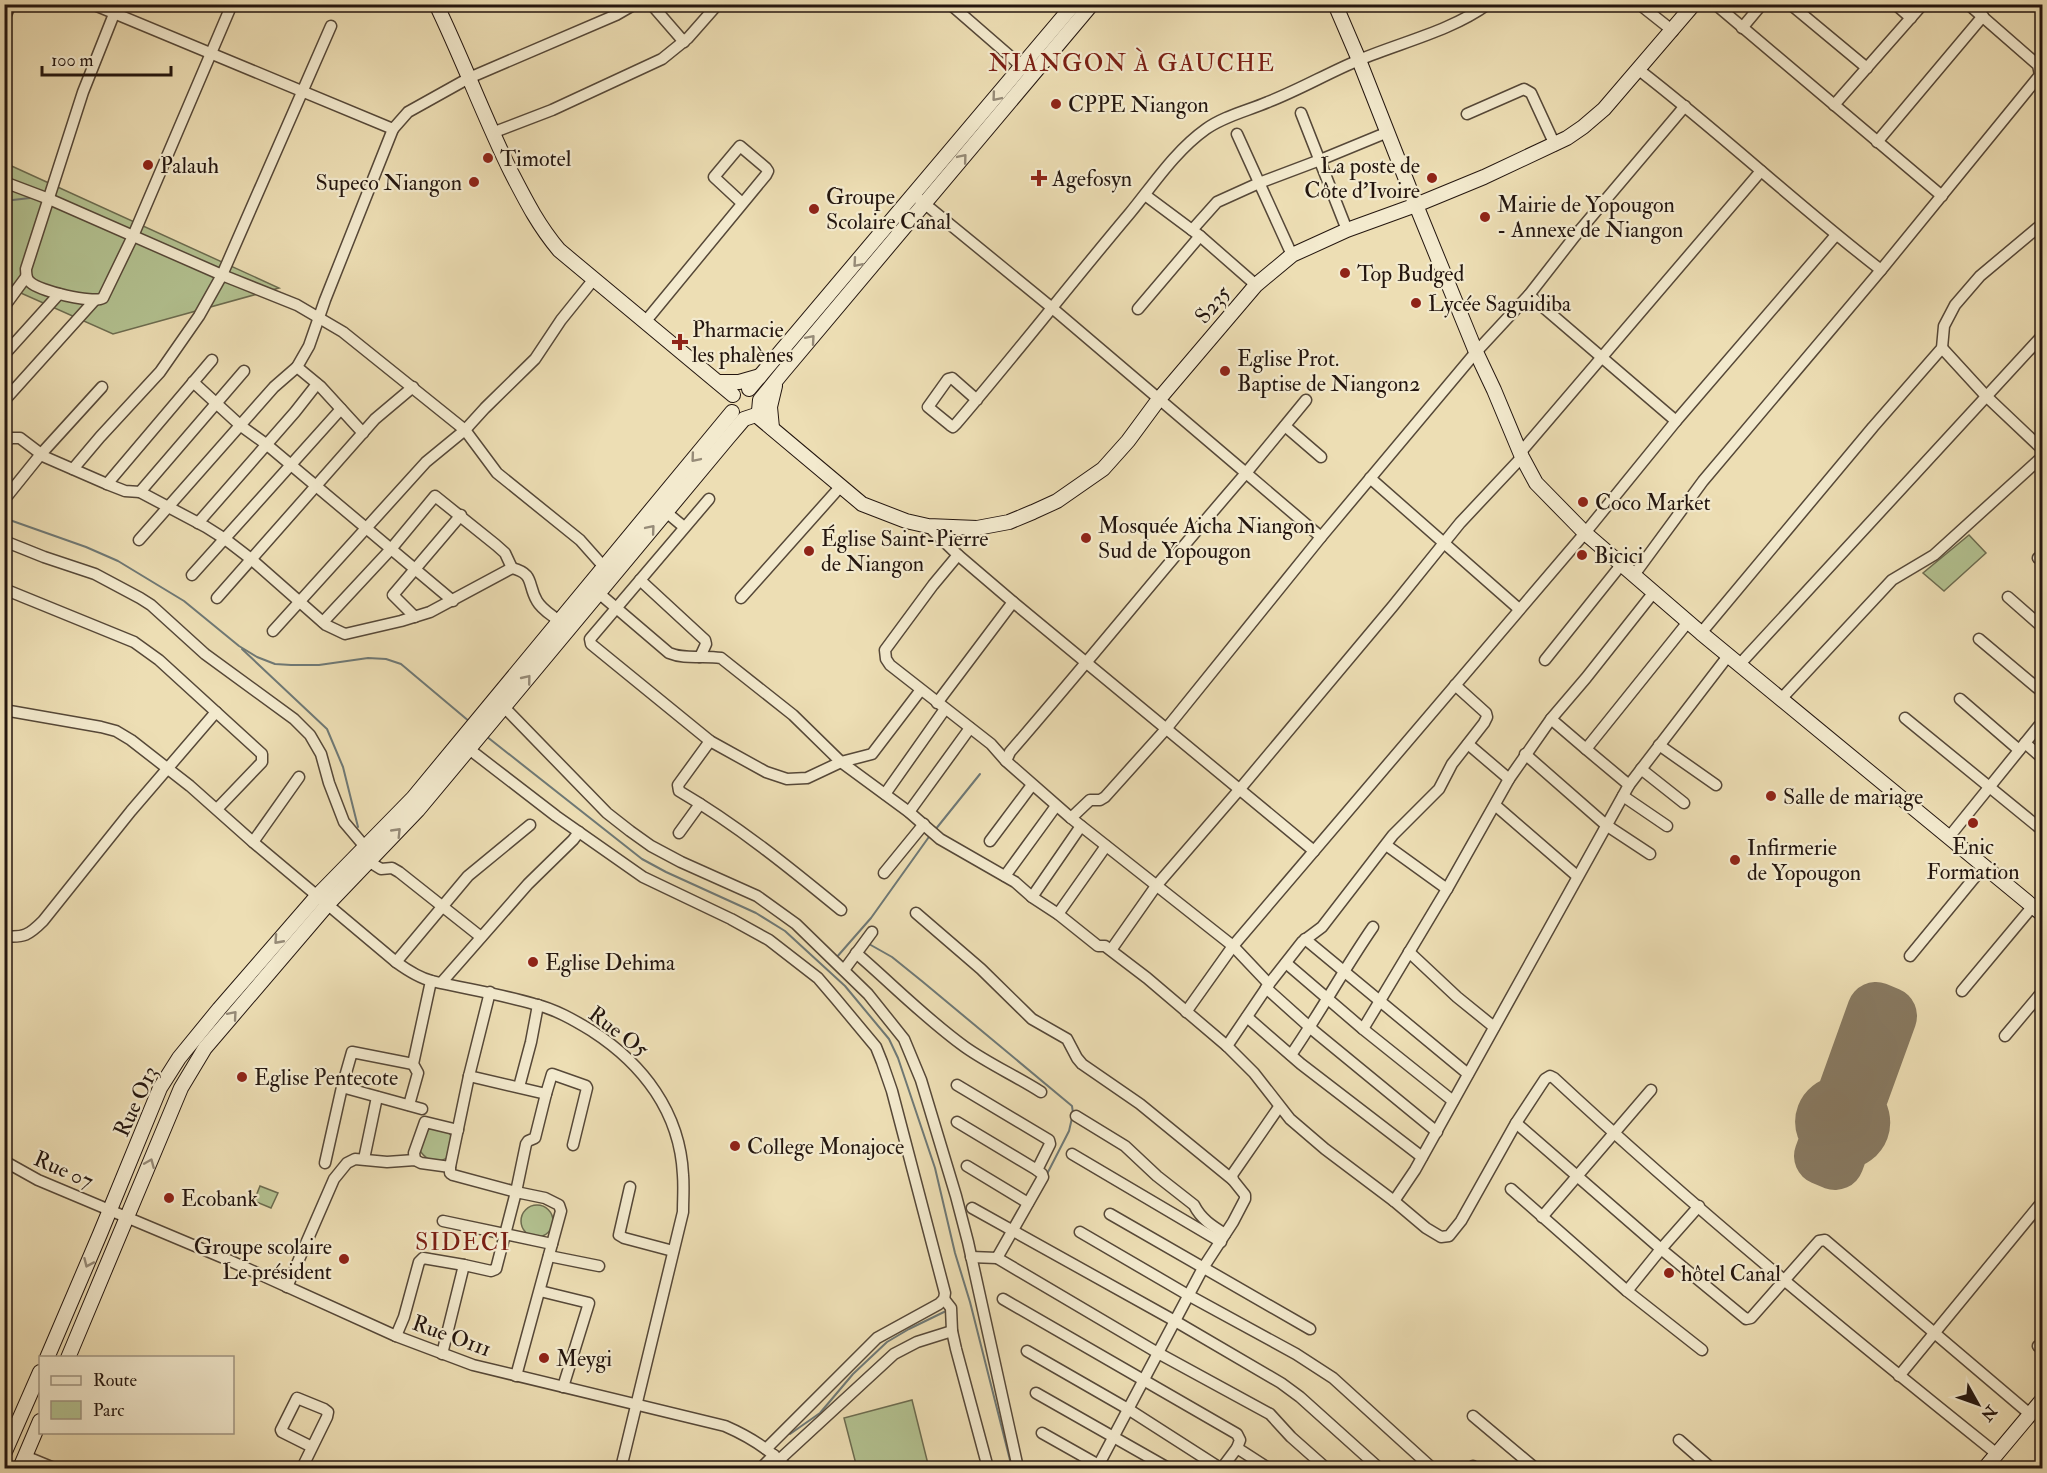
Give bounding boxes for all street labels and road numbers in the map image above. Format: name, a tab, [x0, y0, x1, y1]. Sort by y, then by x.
street label: S235	[1189, 279, 1237, 330]
street label: Rue O5	[583, 1000, 654, 1064]
street label: Rue O13	[107, 1062, 164, 1141]
street label: Rue 07	[30, 1144, 98, 1195]
street label: Rue O111	[408, 1309, 495, 1363]

